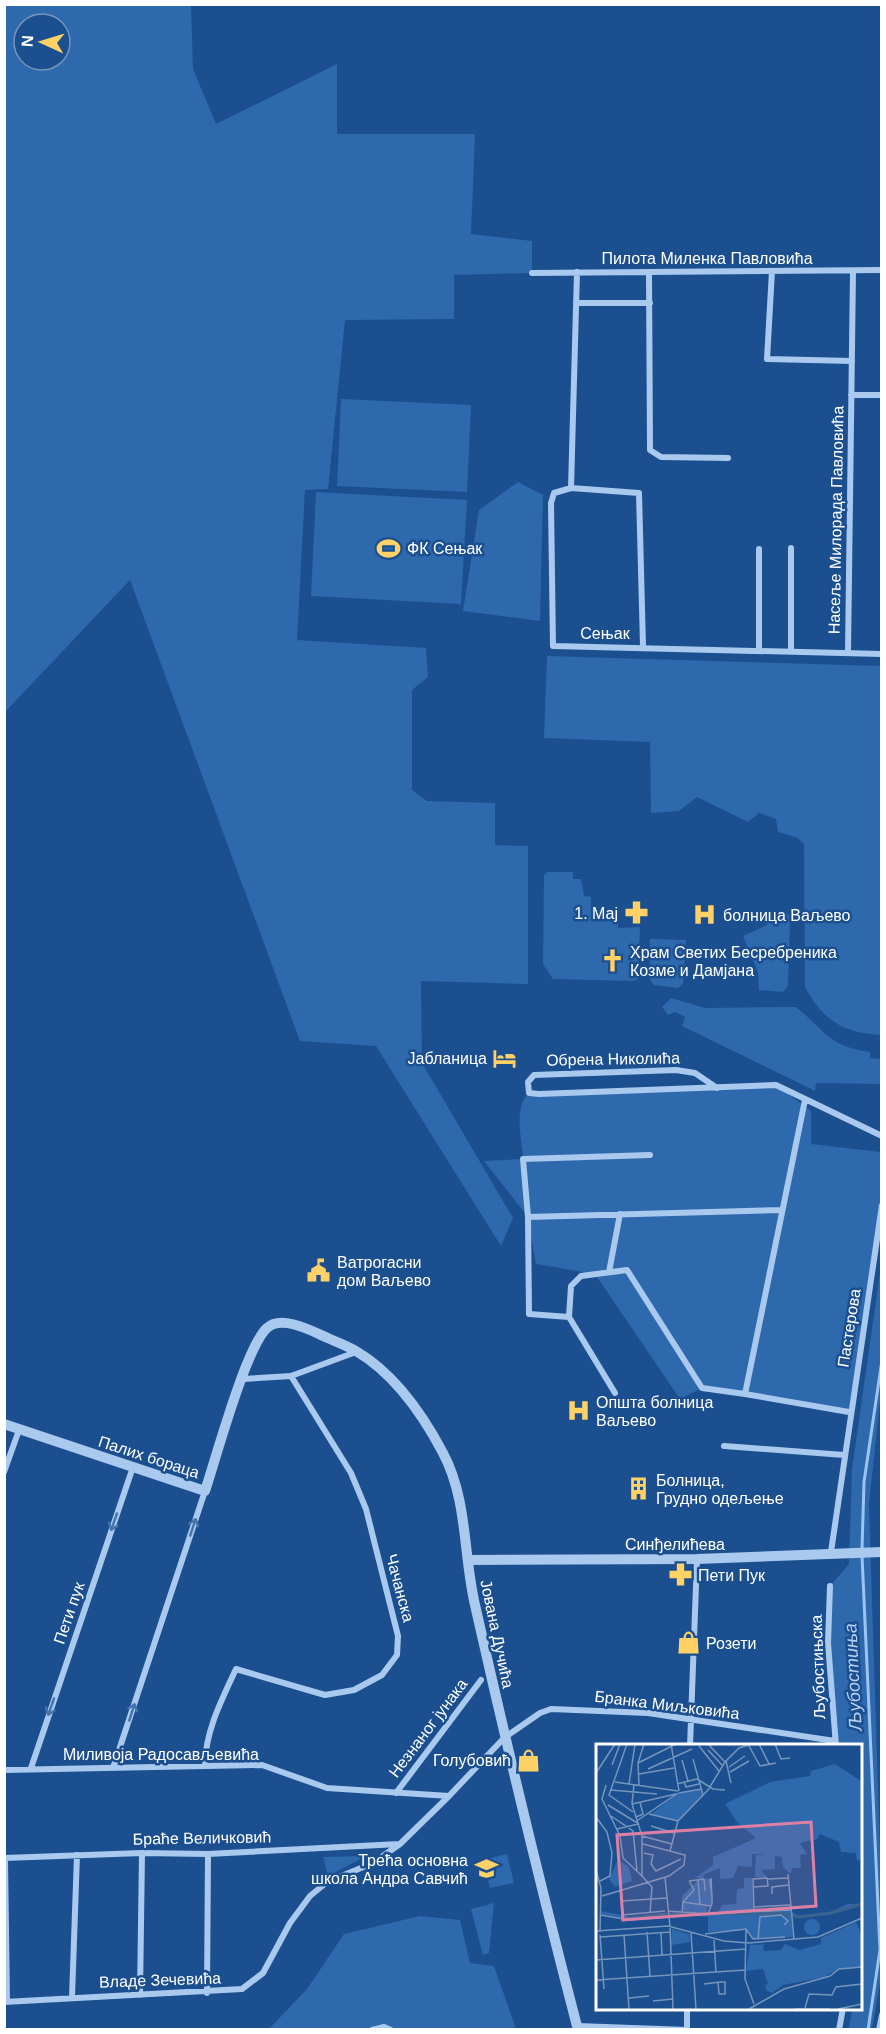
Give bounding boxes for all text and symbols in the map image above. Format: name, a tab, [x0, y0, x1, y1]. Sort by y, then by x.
north arrow	[12, 12, 72, 72]
text: N	[19, 35, 36, 47]
street label: Пилота Миленка Павловића	[601, 250, 813, 267]
street label: Насеље Милорада Павловића	[826, 406, 846, 634]
sports icon: ФК Сењак	[376, 535, 402, 561]
place label: ФК Сењак	[407, 540, 483, 557]
street label: Сењак	[580, 625, 631, 642]
pharmacy icon: 1. Мај	[623, 900, 649, 926]
hospital icon: болница Ваљево	[692, 902, 718, 928]
place label: 1. Мај	[574, 905, 618, 922]
place label: болница Ваљево	[723, 907, 851, 924]
place label: Храм Светих Бесребреника Козме и Дамјана	[630, 944, 837, 979]
church icon: Храм Светих Бесребреника Козме и Дамјана	[599, 948, 625, 974]
hotel icon: Јабланица	[492, 1045, 518, 1071]
street label: Обрена Николића	[546, 1049, 680, 1069]
place label: Јабланица	[408, 1050, 487, 1067]
place label: Ватрогасни дом Ваљево	[337, 1254, 431, 1289]
public building icon: Ватрогасни дом Ваљево	[306, 1258, 332, 1284]
street label: Пастерова	[834, 1287, 864, 1369]
place label: Општа болница Ваљево	[596, 1394, 713, 1429]
hospital icon: Општа болница Ваљево	[565, 1398, 591, 1424]
street label: Палих бораца	[96, 1433, 202, 1481]
place label: Болница, Грудно одељење	[656, 1472, 784, 1507]
building icon: Болница, Грудно одељење	[625, 1476, 651, 1502]
one-way arrow	[108, 1513, 119, 1532]
one-way arrow	[188, 1518, 199, 1537]
street label: Синђелићева	[625, 1536, 725, 1553]
street label: Чачанска	[383, 1552, 417, 1624]
pharmacy icon: Пети Пук	[667, 1562, 693, 1588]
place label: Пети Пук	[698, 1567, 766, 1584]
street label: Јована Дучића	[477, 1578, 517, 1690]
street label: Пети пук	[51, 1579, 88, 1646]
street label: Љубостињска	[808, 1614, 828, 1720]
water label: Љубостиња	[840, 1623, 866, 1732]
shop icon: Розети	[675, 1630, 701, 1656]
place label: Розети	[706, 1635, 756, 1652]
street label: Незнаног јунака	[385, 1675, 471, 1781]
street label: Бранка Миљковића	[594, 1688, 741, 1722]
one-way arrow	[45, 1697, 56, 1716]
one-way arrow	[127, 1703, 138, 1722]
inset map	[596, 1744, 862, 2010]
street label: Миливоја Радосављевића	[63, 1746, 259, 1763]
shop icon: Голубовић	[516, 1747, 542, 1773]
place label: Голубовић	[433, 1752, 511, 1769]
street label: Браће Величковић	[133, 1828, 271, 1848]
place label: Трећа основна школа Андра Савчић	[311, 1852, 468, 1887]
school or university icon: Трећа основна школа Андра Савчић	[473, 1856, 499, 1882]
street label: Владе Зечевића	[99, 1969, 221, 1991]

